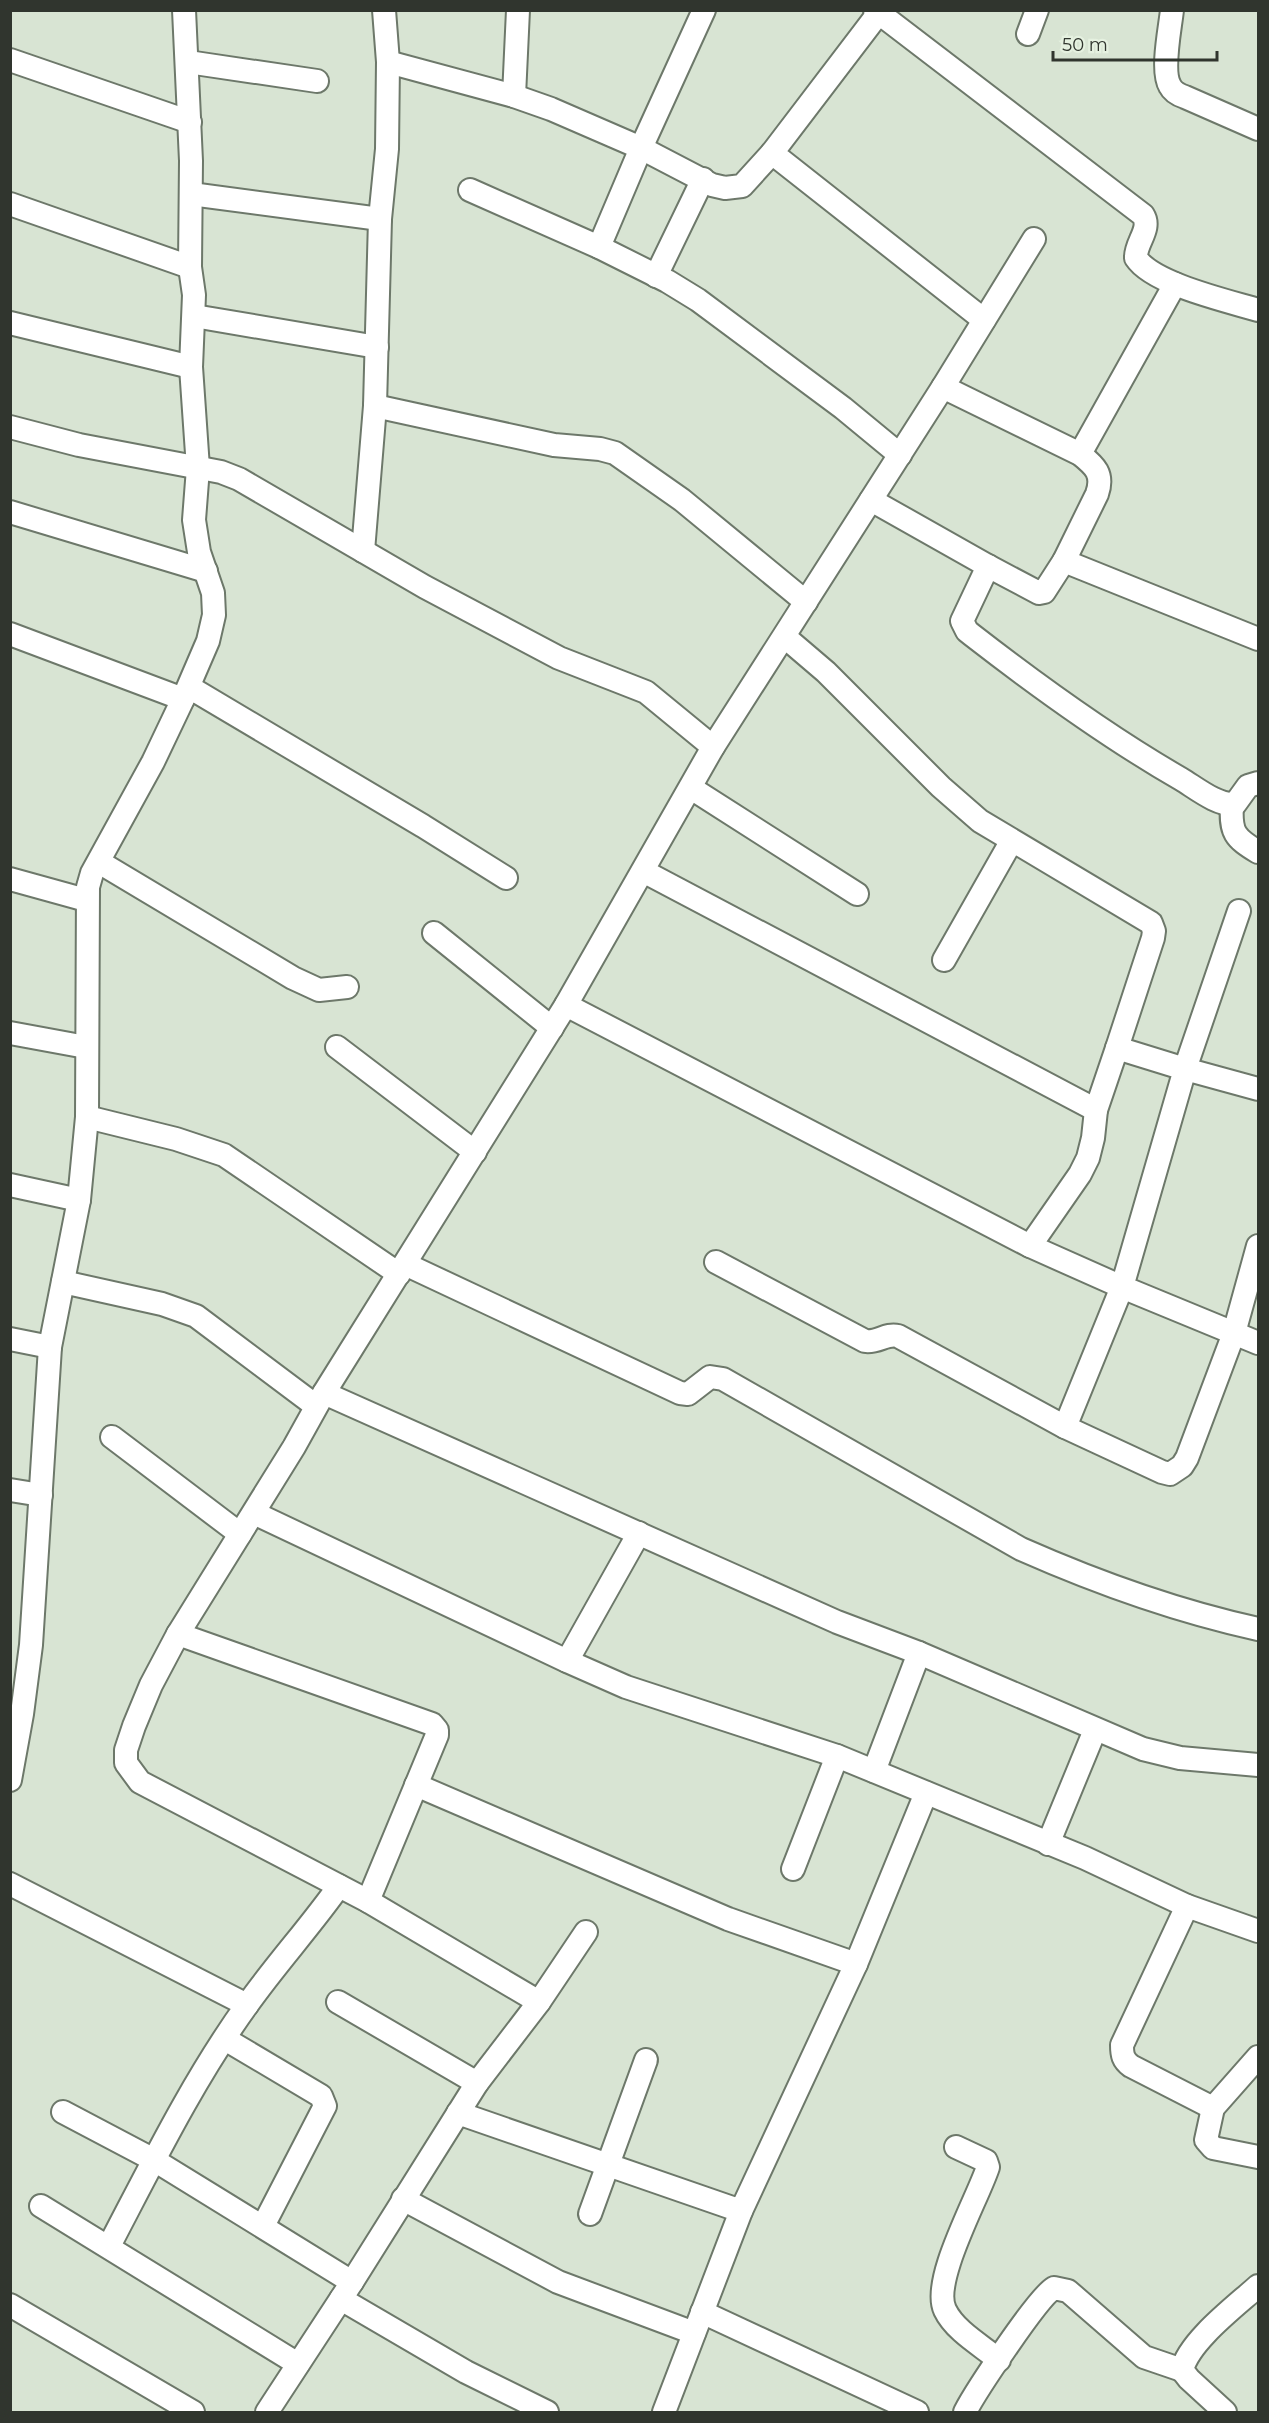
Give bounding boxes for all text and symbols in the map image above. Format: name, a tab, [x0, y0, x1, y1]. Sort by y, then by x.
scale bar	[1053, 24, 1216, 62]
text: 50 m	[1062, 34, 1108, 56]

